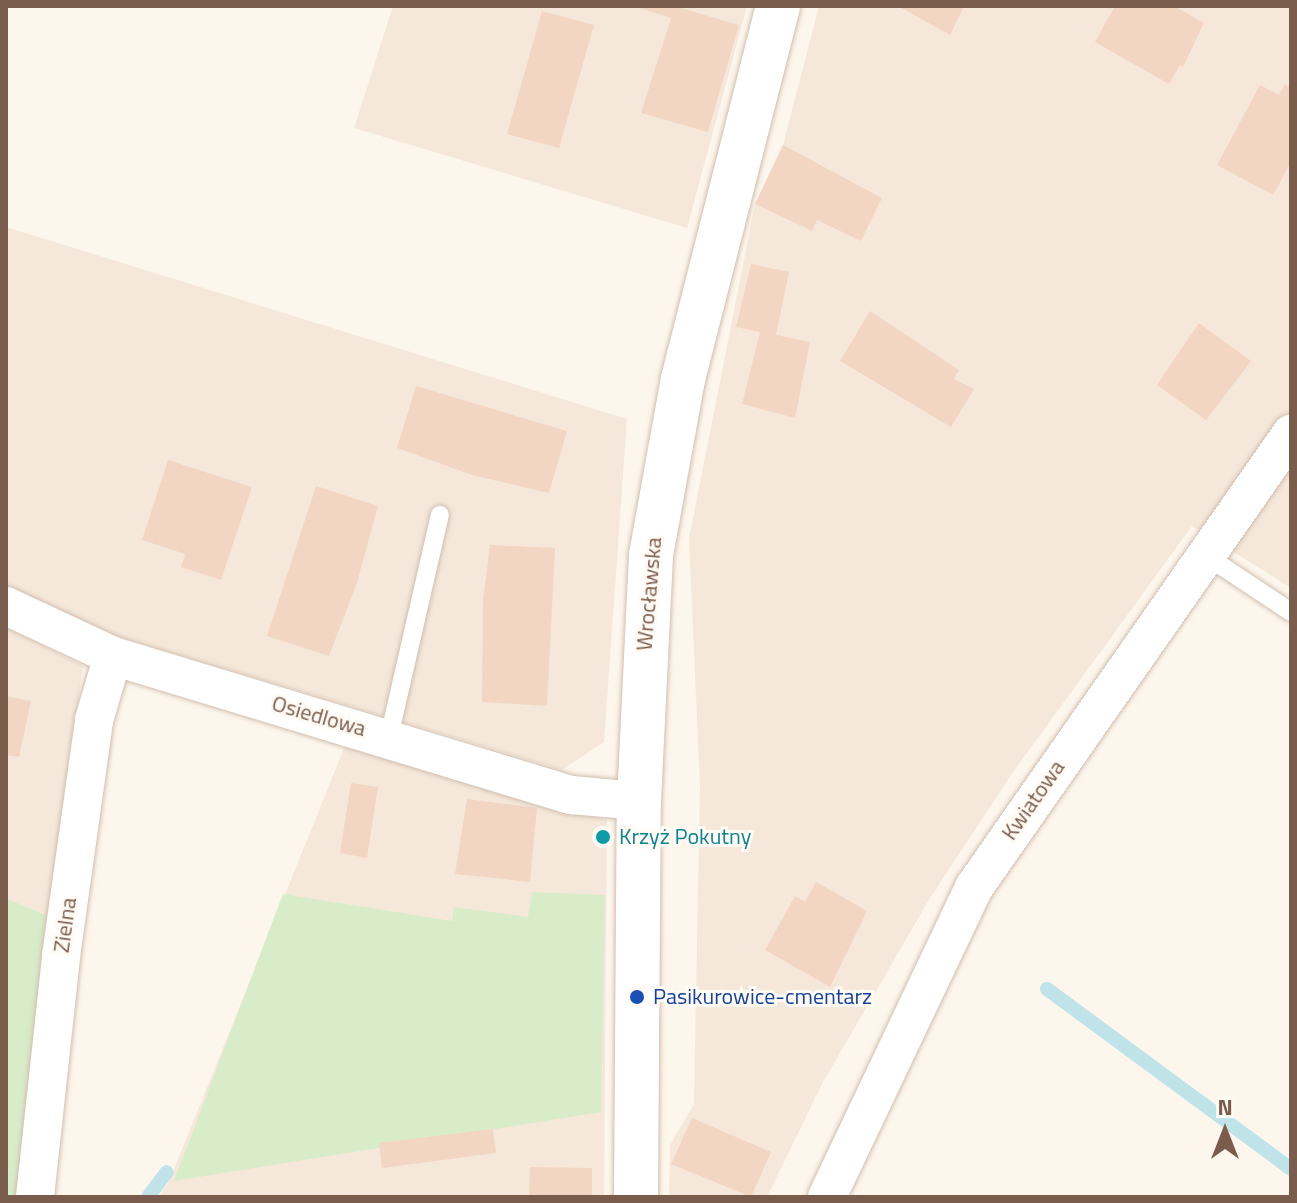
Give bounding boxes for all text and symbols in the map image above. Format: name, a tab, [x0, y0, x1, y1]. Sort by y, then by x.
street label: Wrocławska	[631, 536, 667, 652]
street label: Osiedlowa	[269, 690, 369, 742]
street label: Kwiatowa	[996, 755, 1070, 845]
place label: Krzyż Pokutny	[619, 824, 751, 850]
marker: Krzyż Pokutny	[594, 828, 612, 846]
street label: Zielna	[48, 896, 82, 954]
place label: Pasikurowice-cmentarz	[653, 984, 872, 1010]
marker: Pasikurowice-cmentarz	[628, 988, 646, 1006]
text: N	[1217, 1090, 1233, 1124]
north arrow	[1185, 1091, 1265, 1171]

